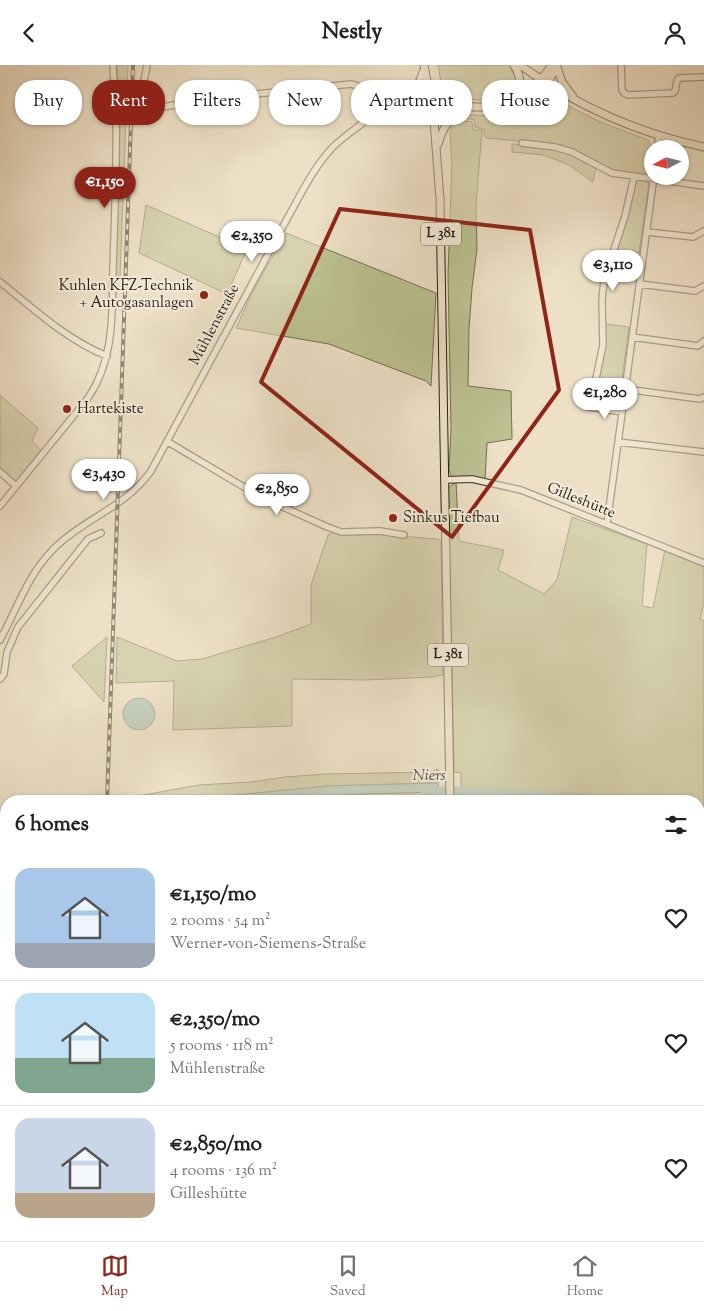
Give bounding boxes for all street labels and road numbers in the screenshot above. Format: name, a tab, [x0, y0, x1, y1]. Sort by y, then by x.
road number: L 381	[421, 222, 461, 245]
street label: Mühlenstraße	[185, 281, 245, 369]
street label: Gilleshütte	[544, 478, 618, 524]
road number: L 381	[428, 643, 468, 667]

